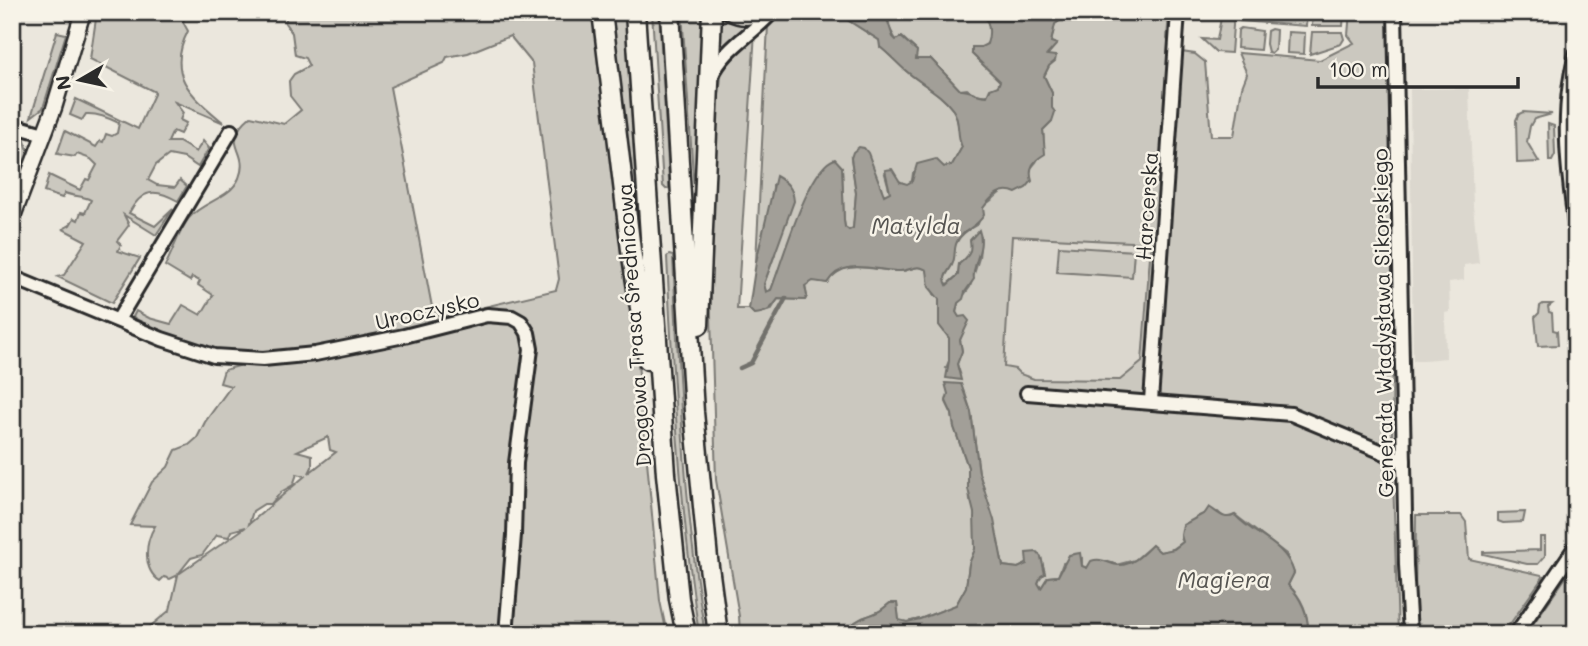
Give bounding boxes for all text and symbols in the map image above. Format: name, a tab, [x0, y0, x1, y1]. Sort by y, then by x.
north arrow	[46, 46, 116, 116]
scale bar	[1318, 46, 1518, 90]
text: 100 m	[1329, 55, 1388, 82]
text: N	[49, 74, 76, 92]
street label: Generała Władysława Sikorskiego	[1365, 148, 1399, 498]
street label: Harcerska	[1129, 151, 1163, 261]
street label: Drogowa Trasa Średnicowa	[610, 182, 656, 468]
water label: Matylda	[871, 210, 961, 240]
street label: Uroczysko	[372, 285, 482, 335]
water label: Magiera	[1177, 564, 1271, 594]

